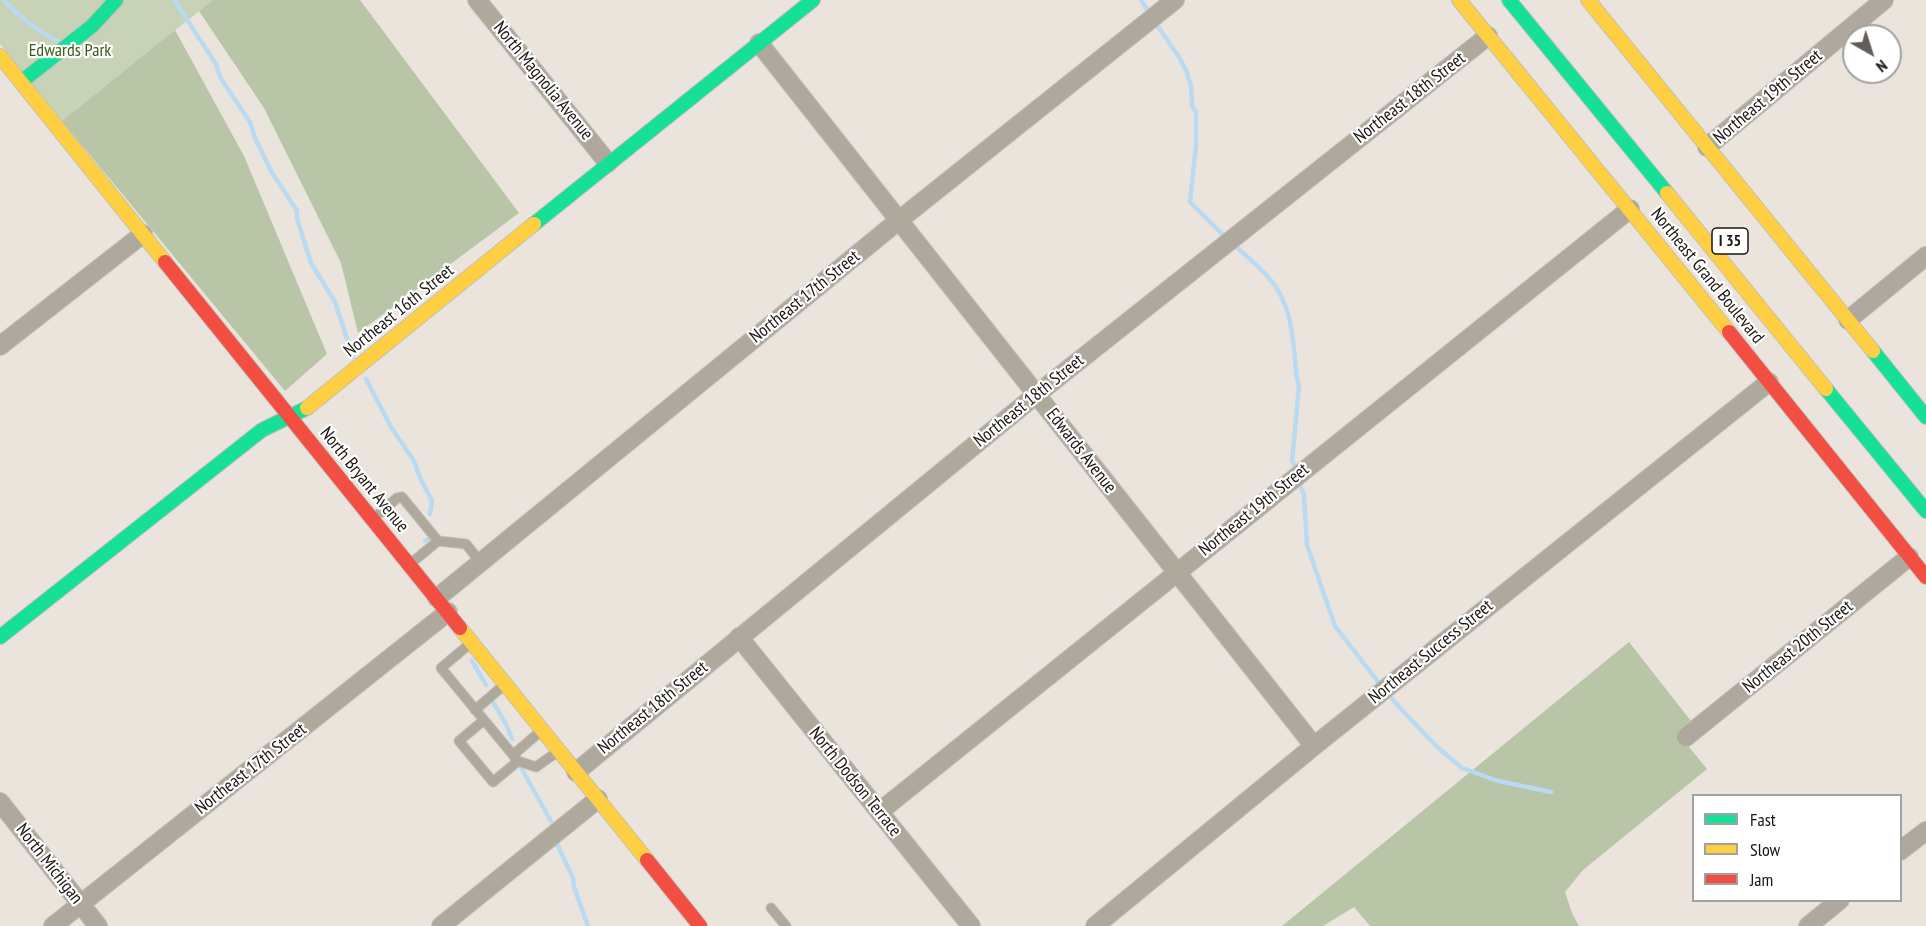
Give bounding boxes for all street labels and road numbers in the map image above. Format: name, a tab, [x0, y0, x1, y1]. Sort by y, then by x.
street label: North Magnolia Avenue	[489, 17, 597, 145]
street label: Northeast 19th Street	[1709, 45, 1827, 149]
street label: Northeast 18th Street	[1350, 48, 1470, 148]
street label: Northeast Grand Boulevard	[1646, 204, 1768, 348]
road number: I 35	[1712, 228, 1748, 254]
street label: Northeast 17th Street	[746, 246, 864, 348]
street label: Northeast 16th Street	[340, 260, 458, 362]
street label: Northeast 18th Street	[970, 350, 1088, 452]
street label: Edwards Avenue	[1041, 404, 1121, 498]
street label: North Bryant Avenue	[315, 423, 413, 537]
street label: Northeast 19th Street	[1195, 459, 1313, 561]
street label: Northeast Success Street	[1365, 595, 1497, 709]
street label: Northeast 20th Street	[1739, 596, 1857, 698]
street label: Northeast 18th Street	[594, 657, 712, 759]
street label: Northeast 17th Street	[191, 719, 311, 819]
street label: North Dodson Terrace	[804, 723, 906, 841]
street label: North Michigan	[11, 820, 87, 908]

